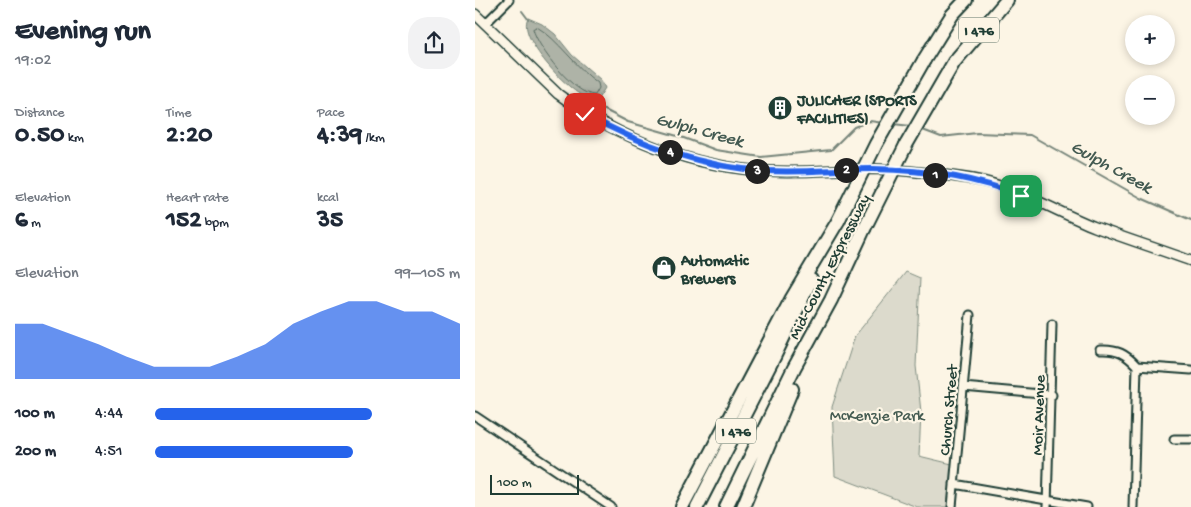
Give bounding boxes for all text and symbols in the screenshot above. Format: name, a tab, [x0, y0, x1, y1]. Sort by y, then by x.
map controls	[1125, 15, 1175, 125]
button: +	[1125, 15, 1175, 65]
text: Evening run	[15, 16, 151, 49]
button: share	[408, 17, 460, 69]
road number: I 476	[959, 18, 999, 42]
text: 19:02	[15, 52, 51, 71]
button: −	[1125, 75, 1175, 125]
pin	[564, 93, 606, 135]
place label: JULICHER (SPORTS FACILITIES)	[796, 93, 917, 130]
building icon: JULICHER (SPORTS FACILITIES)	[767, 95, 793, 121]
icon: check	[571, 100, 599, 128]
text: Distance	[15, 105, 64, 122]
text: Time	[166, 105, 192, 122]
text: Pace	[317, 105, 344, 122]
water label: Gulph Creek	[654, 110, 747, 154]
text: 0.50	[15, 122, 64, 151]
text: 2:20	[166, 122, 213, 151]
text: 4:39	[317, 122, 362, 151]
text: km	[64, 130, 84, 147]
text: /km	[362, 130, 385, 147]
water label: Gulph Creek	[1067, 137, 1157, 200]
pin: 4	[657, 140, 683, 164]
text: 4	[667, 144, 674, 161]
pin: 3	[745, 158, 769, 184]
pin: 2	[833, 158, 859, 182]
text: 2	[843, 162, 850, 179]
pin: 1	[923, 162, 947, 188]
text: 3	[754, 163, 761, 180]
text: 1	[933, 167, 938, 184]
pin	[1000, 175, 1042, 217]
icon: arrive	[1007, 182, 1035, 210]
text: Elevation	[15, 190, 71, 207]
text: Heart rate	[166, 190, 229, 207]
text: kcal	[317, 190, 339, 207]
street label: Mid-County Expressway	[786, 192, 876, 343]
text: 6	[15, 207, 28, 236]
text: 152	[166, 207, 202, 236]
text: 35	[317, 207, 343, 236]
text: m	[28, 215, 41, 232]
text: bpm	[202, 215, 229, 232]
place label: Automatic Brewers	[680, 253, 750, 290]
shop icon: Automatic Brewers	[651, 255, 677, 281]
text: Elevation	[15, 265, 79, 284]
text: 99–105 m	[395, 265, 460, 284]
street label: Church Street	[937, 363, 964, 456]
street label: Moir Avenue	[1030, 374, 1051, 456]
text: 100 m	[15, 405, 55, 424]
text: 4:44	[95, 405, 123, 424]
park label: McKenzie Park	[830, 408, 926, 427]
road number: I 476	[716, 418, 756, 444]
text: 200 m	[15, 443, 56, 462]
text: 4:51	[95, 443, 122, 462]
scale bar	[490, 472, 579, 495]
text: 100 m	[497, 475, 532, 492]

